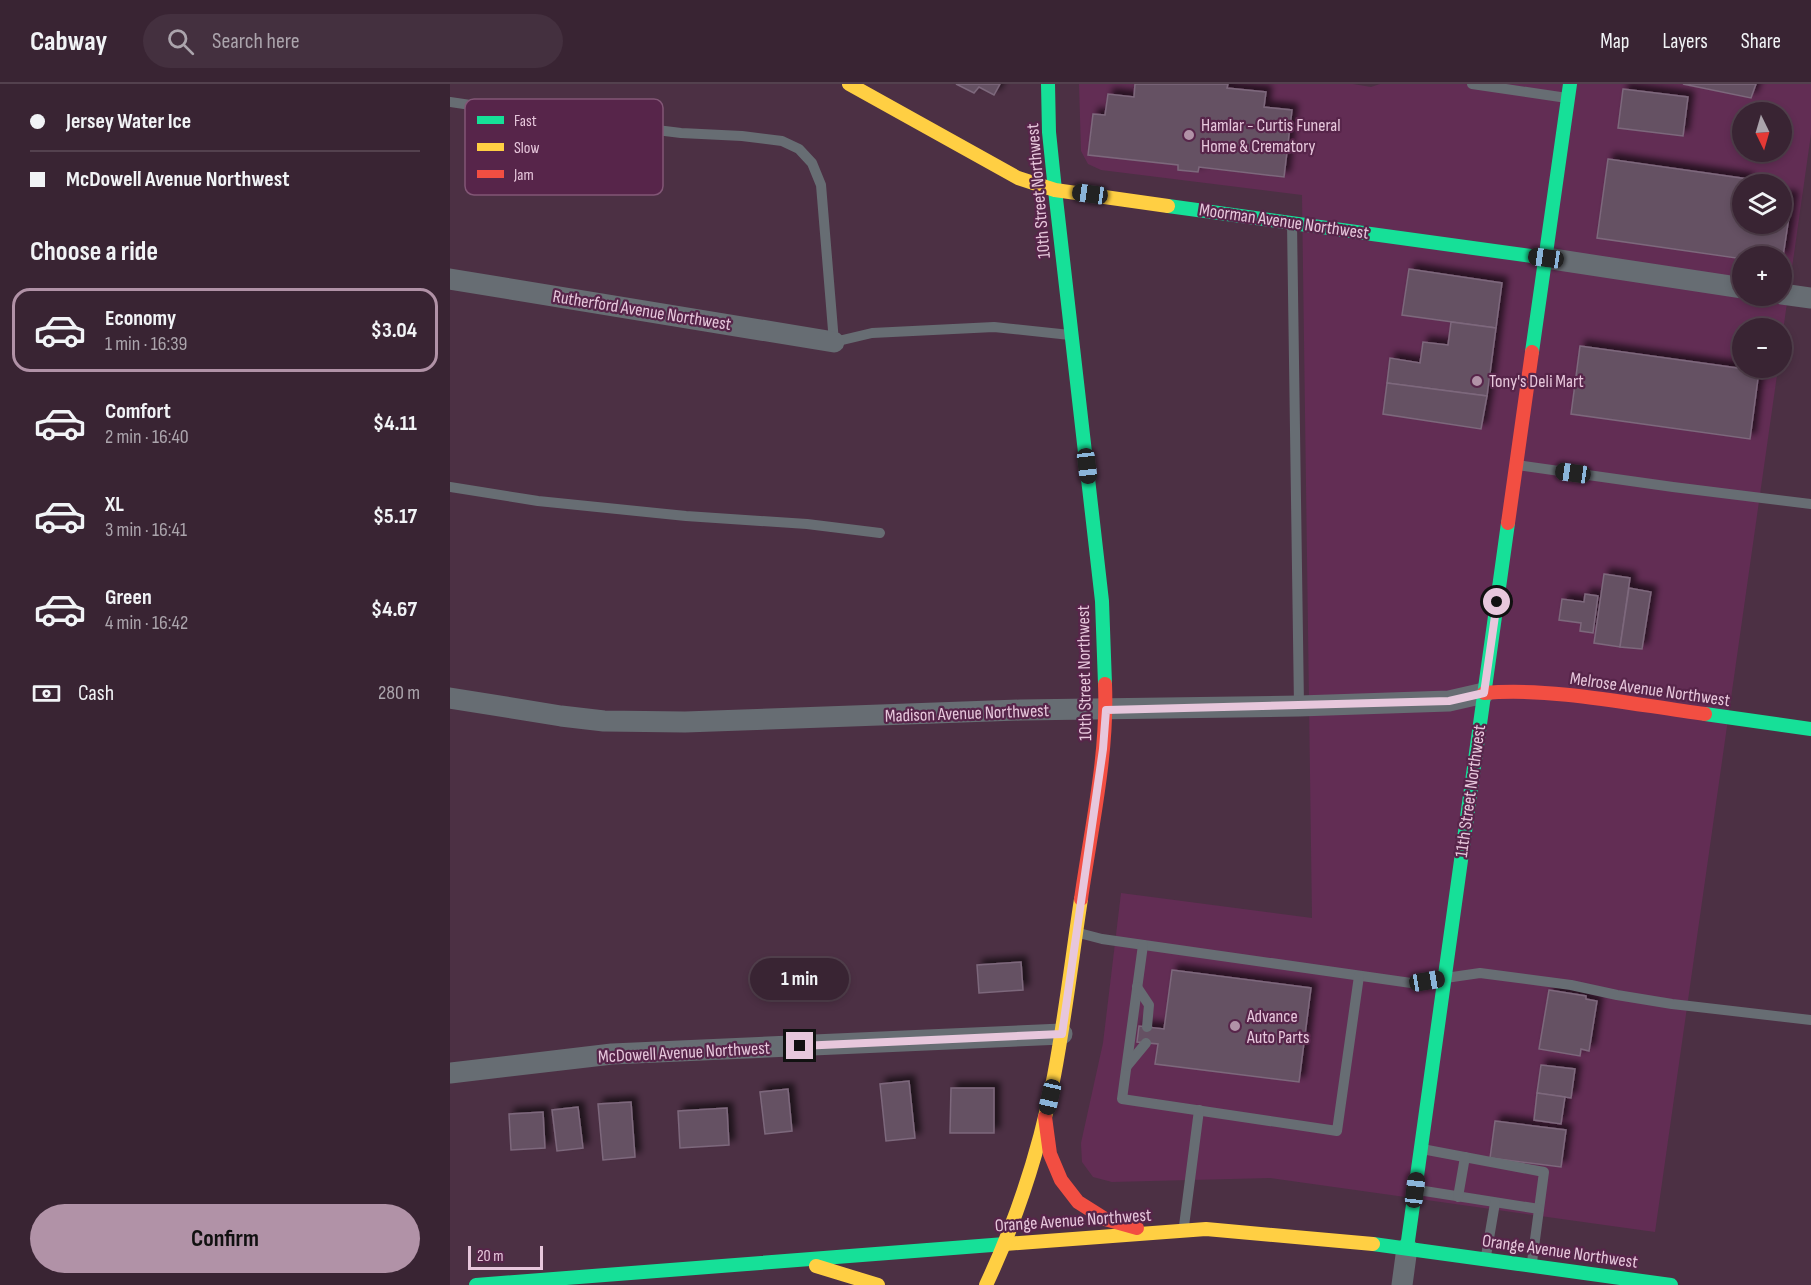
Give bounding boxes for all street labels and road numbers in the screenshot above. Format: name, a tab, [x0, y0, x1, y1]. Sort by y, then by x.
street label: 10th Street Northwest	[1022, 122, 1055, 259]
street label: Moorman Avenue Northwest	[1198, 199, 1371, 244]
street label: Rutherford Avenue Northwest	[551, 286, 733, 335]
street label: 10th Street Northwest	[1073, 604, 1096, 741]
street label: Melrose Avenue Northwest	[1569, 668, 1732, 711]
street label: Madison Avenue Northwest	[885, 700, 1050, 727]
street label: 11th Street Northwest	[1451, 723, 1490, 859]
street label: McDowell Avenue Northwest	[597, 1037, 771, 1067]
street label: Orange Avenue Northwest	[994, 1205, 1153, 1236]
street label: Orange Avenue Northwest	[1481, 1230, 1640, 1273]

